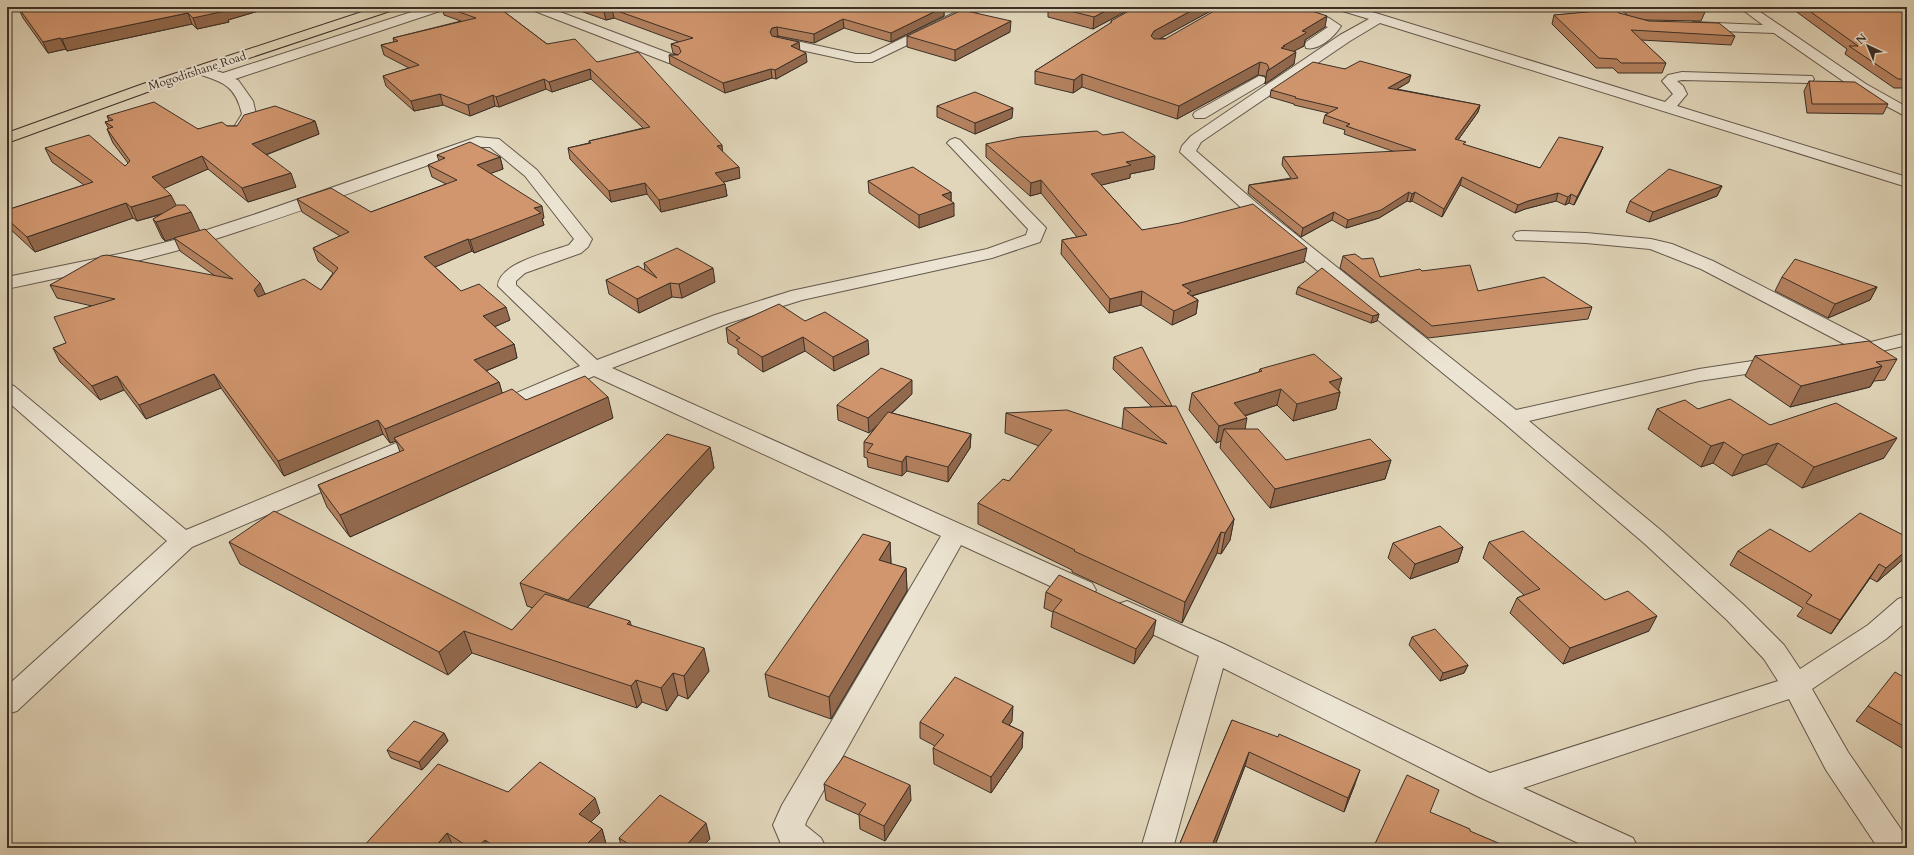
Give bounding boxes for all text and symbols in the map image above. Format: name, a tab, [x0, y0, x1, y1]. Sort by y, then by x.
north arrow	[1848, 26, 1888, 66]
text: N	[1853, 30, 1870, 48]
street label: Mogoditshane Road	[146, 47, 249, 94]

